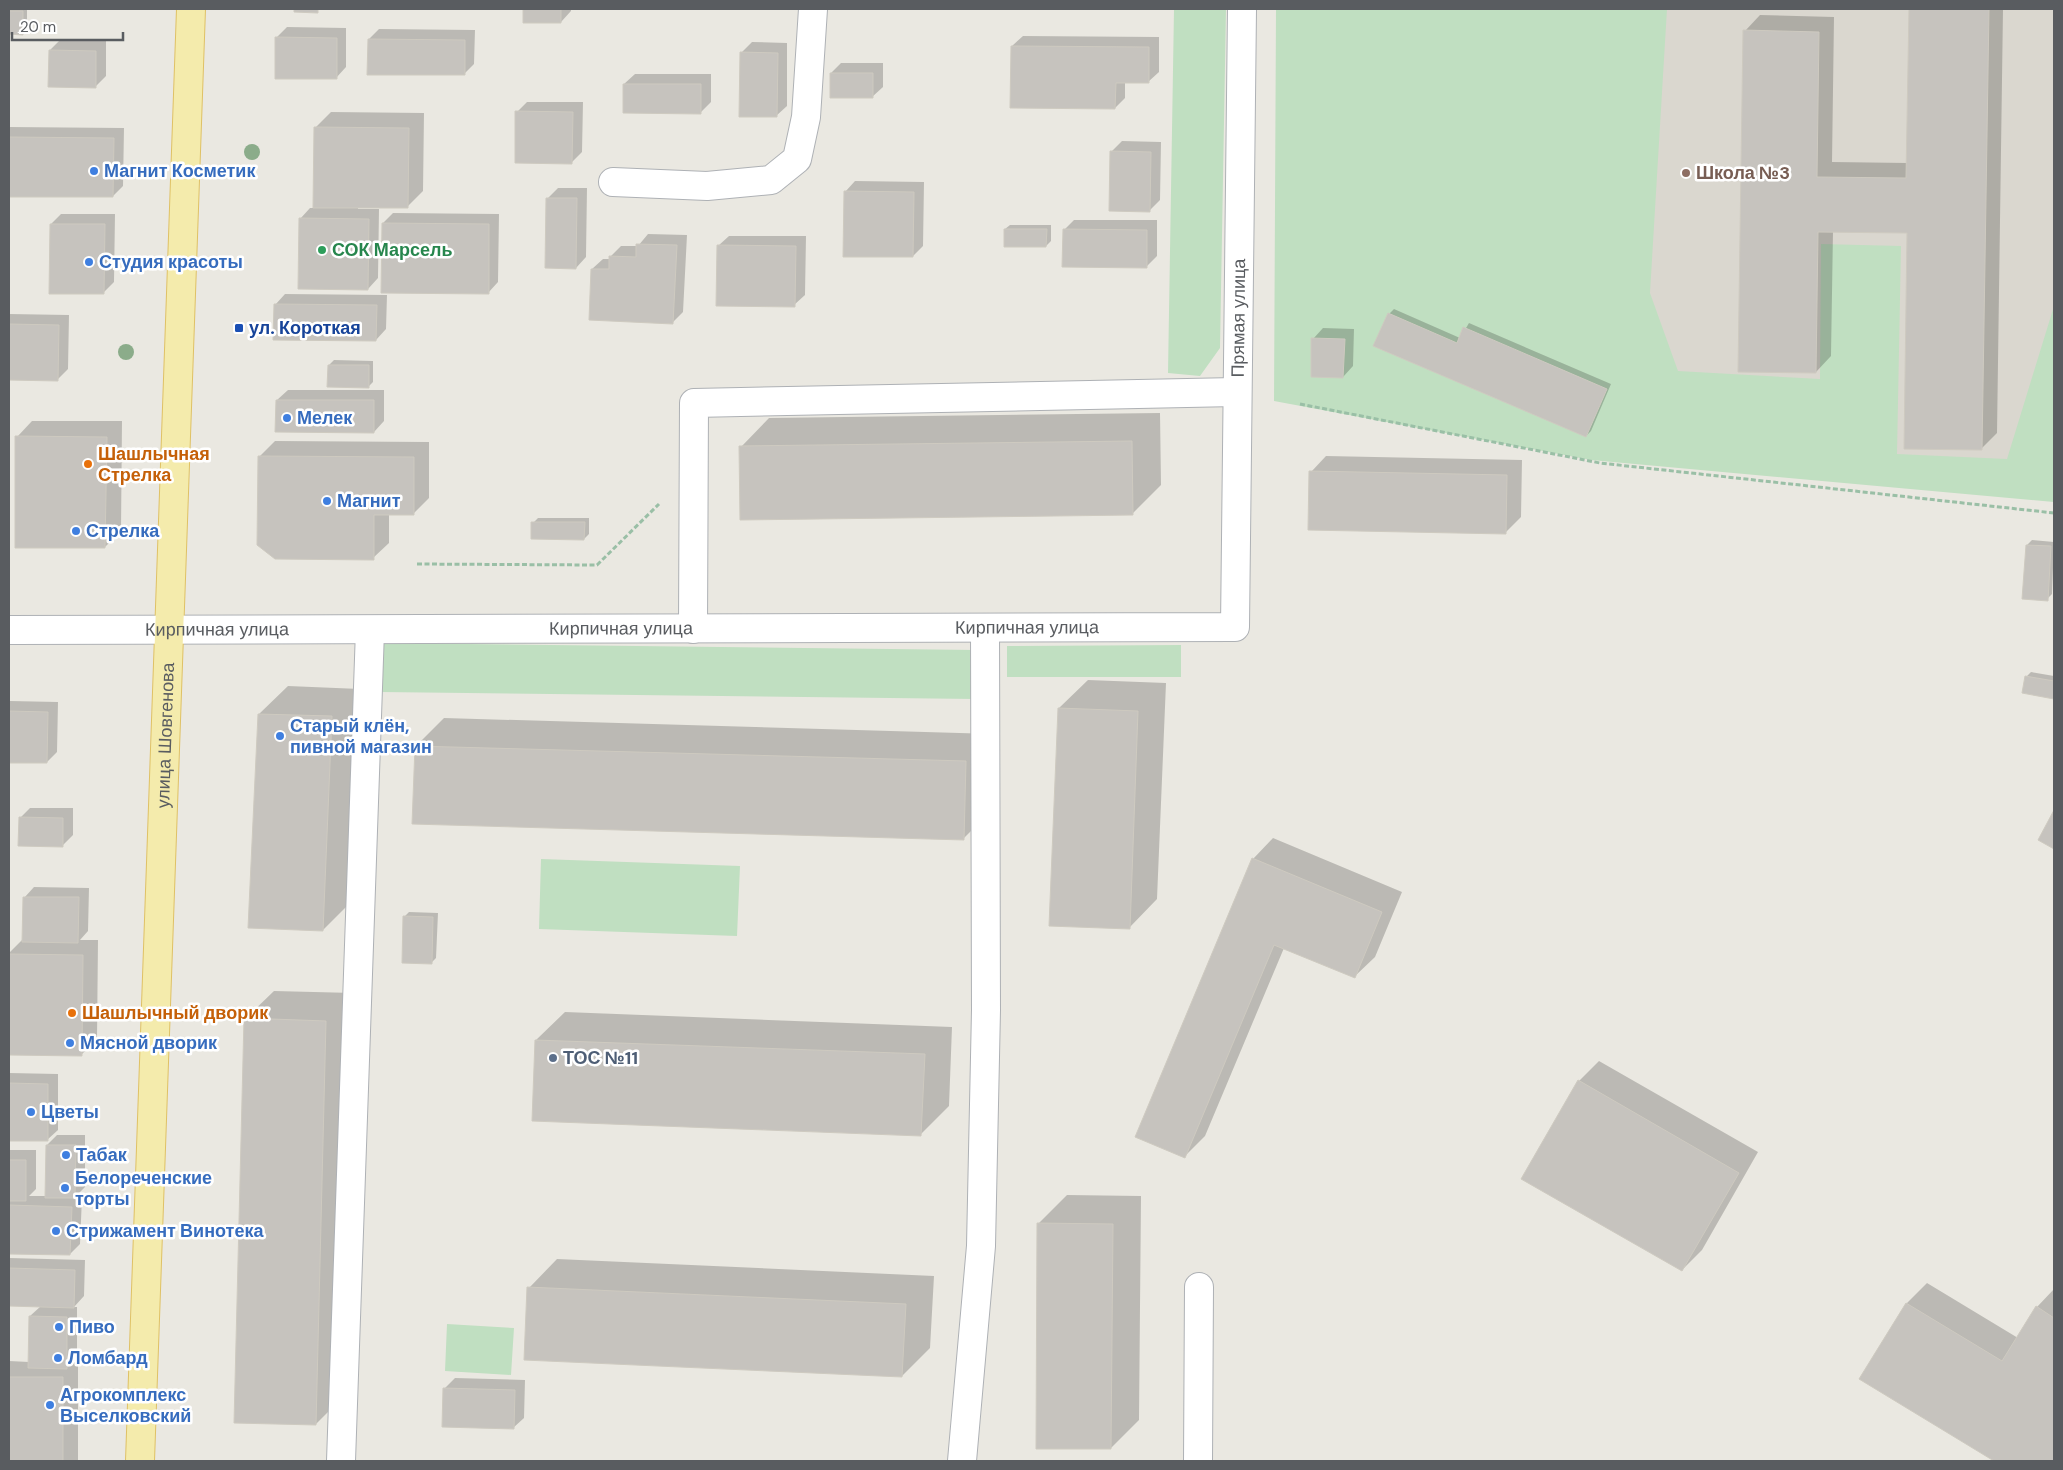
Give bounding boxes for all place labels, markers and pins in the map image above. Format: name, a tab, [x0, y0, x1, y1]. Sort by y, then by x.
place label: Магнит Косметик	[104, 159, 256, 183]
place label: Школа №3	[1696, 161, 1790, 185]
marker: Магнит Косметик	[88, 165, 100, 177]
marker: Школа №3	[1680, 167, 1692, 179]
place label: СОК Марсель	[332, 238, 453, 262]
marker: СОК Марсель	[316, 244, 328, 256]
place label: Студия красоты	[99, 250, 243, 274]
marker: Студия красоты	[83, 256, 95, 268]
place label: ул. Короткая	[249, 316, 361, 340]
marker: ул. Короткая	[233, 322, 245, 334]
place label: Мелек	[297, 406, 353, 430]
marker: Мелек	[281, 412, 293, 424]
place label: Шашлычная Стрелка	[98, 442, 210, 487]
marker: Шашлычная Стрелка	[82, 458, 94, 470]
place label: Магнит	[337, 489, 401, 513]
marker: Магнит	[321, 495, 333, 507]
place label: Стрелка	[86, 519, 160, 543]
marker: Стрелка	[70, 525, 82, 537]
place label: Старый клён, пивной магазин	[290, 714, 432, 759]
marker: Старый клён, пивной магазин	[274, 730, 286, 742]
place label: Шашлычный дворик	[82, 1001, 269, 1025]
marker: Шашлычный дворик	[66, 1007, 78, 1019]
place label: Мясной дворик	[80, 1031, 218, 1055]
marker: Мясной дворик	[64, 1037, 76, 1049]
place label: ТОС №11	[563, 1046, 638, 1070]
marker: ТОС №11	[547, 1052, 559, 1064]
place label: Цветы	[41, 1100, 99, 1124]
marker: Цветы	[25, 1106, 37, 1118]
place label: Табак	[76, 1143, 128, 1167]
marker: Табак	[60, 1149, 72, 1161]
place label: Белореченские торты	[75, 1166, 212, 1211]
marker: Белореченские торты	[59, 1182, 71, 1194]
place label: Стрижамент Винотека	[66, 1219, 264, 1243]
marker: Стрижамент Винотека	[50, 1225, 62, 1237]
place label: Пиво	[69, 1315, 115, 1339]
marker: Пиво	[53, 1321, 65, 1333]
place label: Ломбард	[68, 1346, 148, 1370]
marker: Ломбард	[52, 1352, 64, 1364]
place label: Агрокомплекс Выселковский	[60, 1383, 191, 1428]
marker: Агрокомплекс Выселковский	[44, 1399, 56, 1411]

